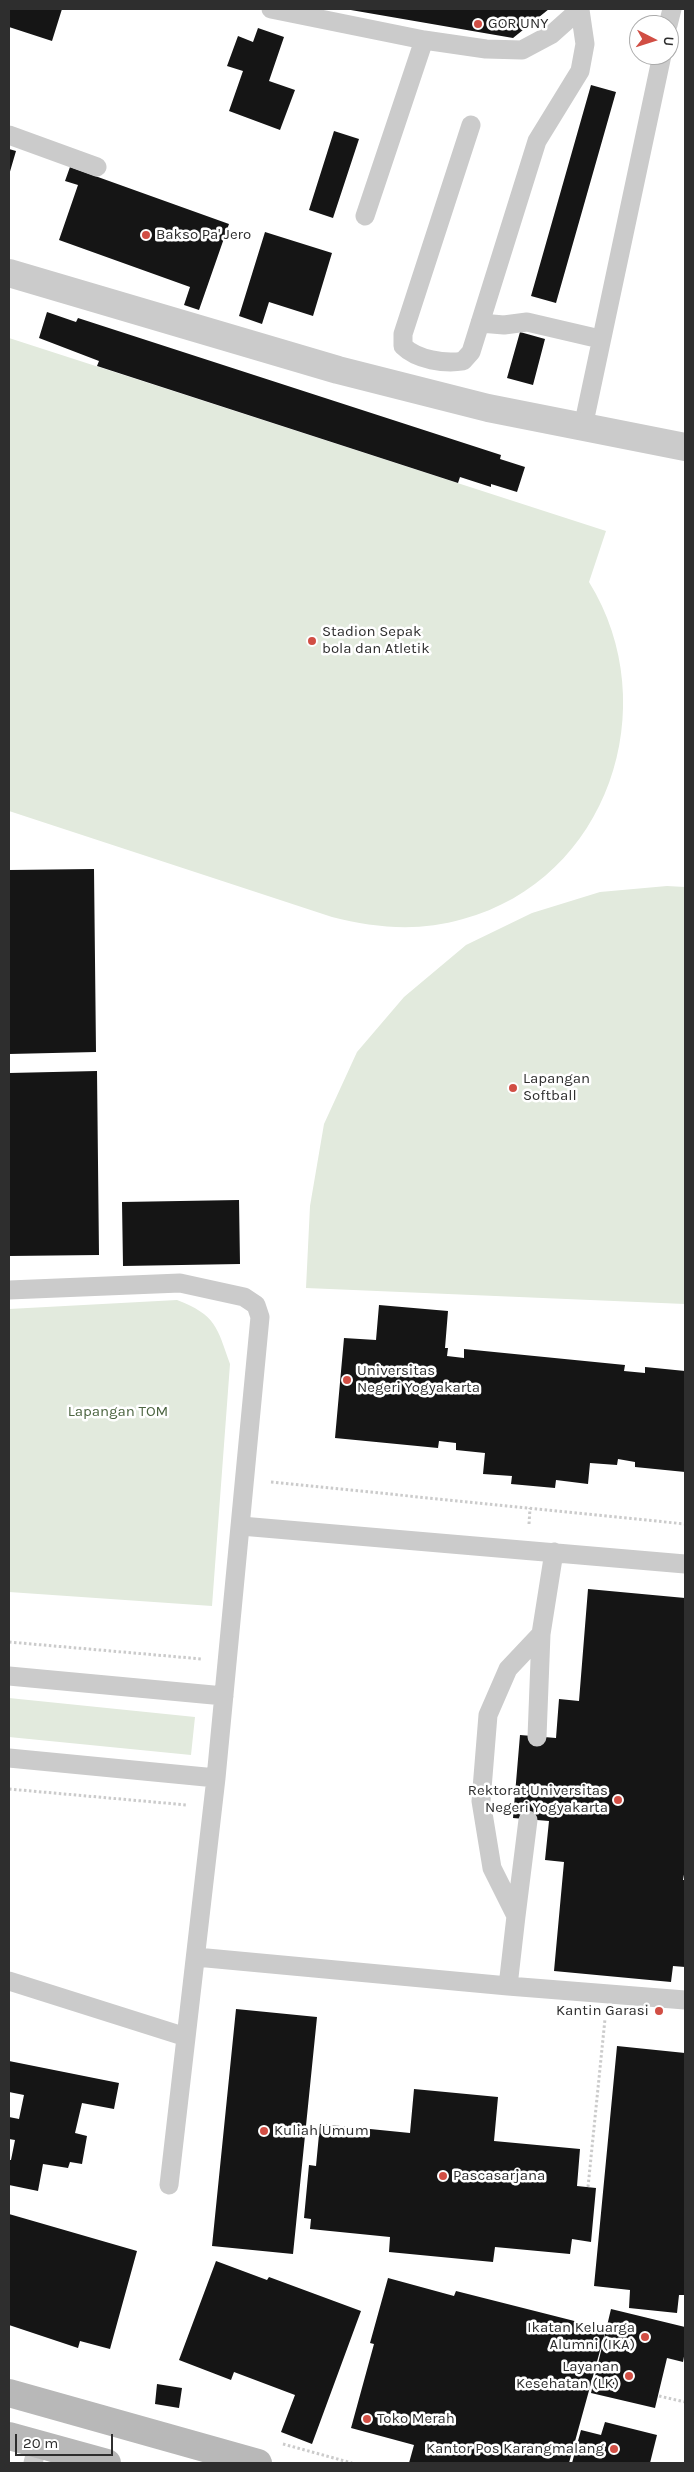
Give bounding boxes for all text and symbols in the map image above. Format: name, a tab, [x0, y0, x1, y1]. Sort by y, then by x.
place label: GOR UNY	[488, 15, 548, 33]
north arrow	[629, 15, 679, 65]
marker: GOR UNY	[472, 18, 484, 30]
text: U	[660, 36, 677, 47]
place label: Bakso Pa' Jero	[156, 226, 251, 244]
marker: Bakso Pa' Jero	[140, 229, 152, 241]
place label: Stadion Sepak bola dan Atletik	[322, 623, 430, 658]
marker: Stadion Sepak bola dan Atletik	[306, 635, 318, 647]
place label: Lapangan Softball	[523, 1070, 590, 1105]
marker: Lapangan Softball	[507, 1082, 519, 1094]
place label: Universitas Negeri Yogyakarta	[357, 1362, 480, 1397]
marker: Universitas Negeri Yogyakarta	[341, 1374, 353, 1386]
park label: Lapangan TOM	[68, 1403, 168, 1421]
place label: Rektorat Universitas Negeri Yogyakarta	[468, 1782, 608, 1817]
marker: Rektorat Universitas Negeri Yogyakarta	[612, 1794, 624, 1806]
place label: Kantin Garasi	[556, 2002, 649, 2020]
marker: Kantin Garasi	[653, 2005, 665, 2017]
place label: Kuliah Umum	[274, 2122, 369, 2140]
marker: Kuliah Umum	[258, 2125, 270, 2137]
place label: Pascasarjana	[453, 2167, 545, 2185]
marker: Pascasarjana	[437, 2170, 449, 2182]
place label: Ikatan Keluarga Alumni (IKA)	[527, 2319, 635, 2354]
marker: Ikatan Keluarga Alumni (IKA)	[639, 2331, 651, 2343]
place label: Layanan Kesehatan (LK)	[516, 2358, 619, 2393]
marker: Layanan Kesehatan (LK)	[623, 2370, 635, 2382]
place label: Toko Merah	[377, 2410, 455, 2428]
marker: Toko Merah	[361, 2413, 373, 2425]
scale bar	[18, 2424, 115, 2456]
text: 20 m	[23, 2434, 58, 2452]
place label: Kantor Pos Karangmalang	[426, 2440, 604, 2458]
marker: Kantor Pos Karangmalang	[608, 2443, 620, 2455]

